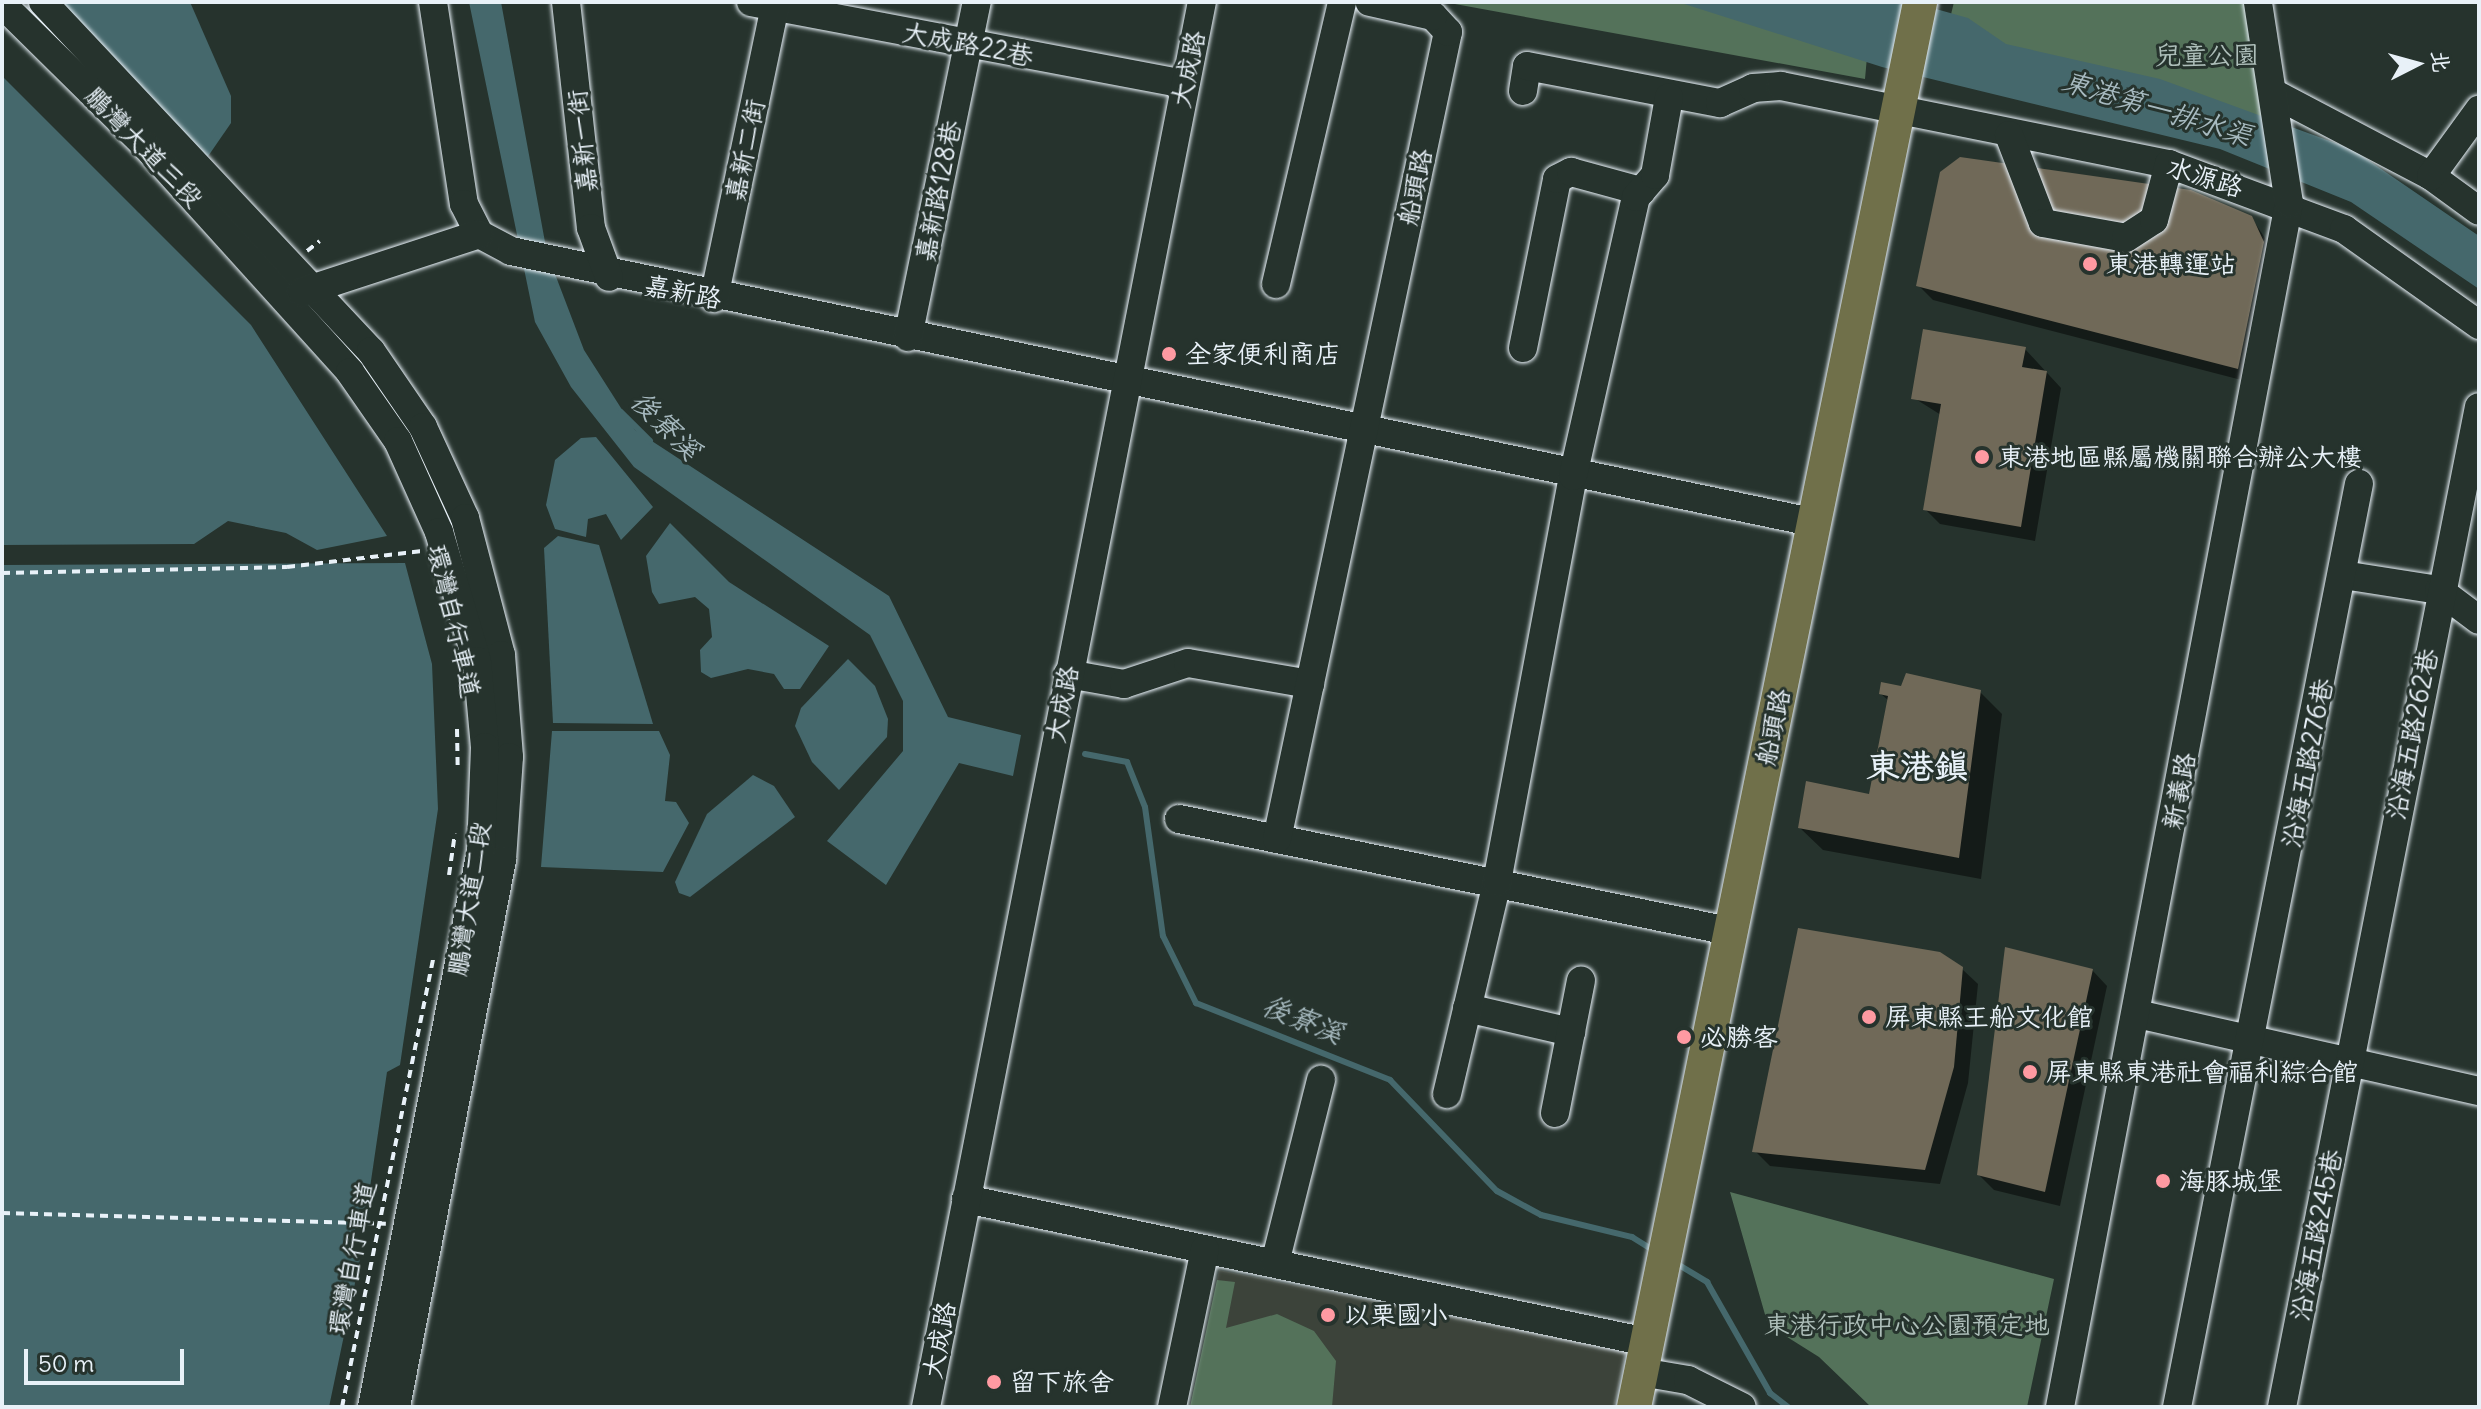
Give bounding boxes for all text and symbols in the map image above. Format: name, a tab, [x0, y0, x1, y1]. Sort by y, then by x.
street label: 大成路22巷	[900, 16, 1036, 72]
north arrow	[2377, 24, 2457, 104]
street label: 大成路	[1165, 28, 1211, 110]
park label: 兒童公園	[2155, 39, 2259, 71]
text: 北	[2426, 49, 2456, 74]
water label: 東港第一排水渠	[2058, 63, 2256, 153]
street label: 鵬灣大道三段	[79, 80, 209, 214]
street label: 嘉新一街	[561, 88, 603, 194]
street label: 嘉新二街	[719, 96, 771, 204]
street label: 嘉新路128巷	[909, 118, 967, 264]
street label: 船頭路	[1392, 146, 1438, 228]
street label: 水源路	[2163, 151, 2247, 203]
place label: 東港轉運站	[2106, 248, 2236, 280]
marker: 東港轉運站	[2081, 255, 2099, 273]
street label: 嘉新路	[642, 269, 724, 315]
place label: 全家便利商店	[1185, 338, 1341, 370]
marker: 全家便利商店	[1160, 345, 1178, 363]
water label: 後寮溪	[624, 383, 708, 467]
place label: 東港地區縣屬機關聯合辦公大樓	[1998, 441, 2362, 473]
marker: 東港地區縣屬機關聯合辦公大樓	[1973, 448, 1991, 466]
street label: 環灣自行車道	[421, 541, 487, 701]
street label: 沿海五路262巷	[2380, 646, 2444, 822]
street label: 大成路	[1039, 663, 1085, 745]
street label: 沿海五路276巷	[2275, 676, 2339, 850]
street label: 船頭路	[1750, 686, 1796, 768]
district label: 東港鎮	[1866, 746, 1968, 786]
street label: 新義路	[2156, 750, 2202, 832]
street label: 鵬灣大道二段	[441, 820, 497, 978]
water label: 後寮溪	[1258, 988, 1348, 1050]
place label: 屏東縣王船文化館	[1885, 1001, 2093, 1033]
marker: 屏東縣王船文化館	[1860, 1008, 1878, 1026]
place label: 必勝客	[1700, 1021, 1778, 1053]
marker: 必勝客	[1675, 1028, 1693, 1046]
place label: 屏東縣東港社會福利綜合館	[2046, 1056, 2358, 1088]
marker: 屏東縣東港社會福利綜合館	[2021, 1063, 2039, 1081]
street label: 沿海五路245巷	[2284, 1147, 2348, 1323]
place label: 海豚城堡	[2179, 1165, 2283, 1197]
marker: 海豚城堡	[2154, 1172, 2172, 1190]
street label: 環灣自行車道	[322, 1178, 382, 1338]
street label: 大成路	[916, 1299, 962, 1381]
place label: 以栗國小	[1344, 1299, 1448, 1331]
marker: 以栗國小	[1319, 1306, 1337, 1324]
park label: 東港行政中心公園預定地	[1764, 1309, 2050, 1341]
scale bar	[28, 1333, 188, 1383]
text: 50 m	[38, 1348, 94, 1378]
place label: 留下旅舍	[1010, 1366, 1114, 1398]
marker: 留下旅舍	[985, 1373, 1003, 1391]

